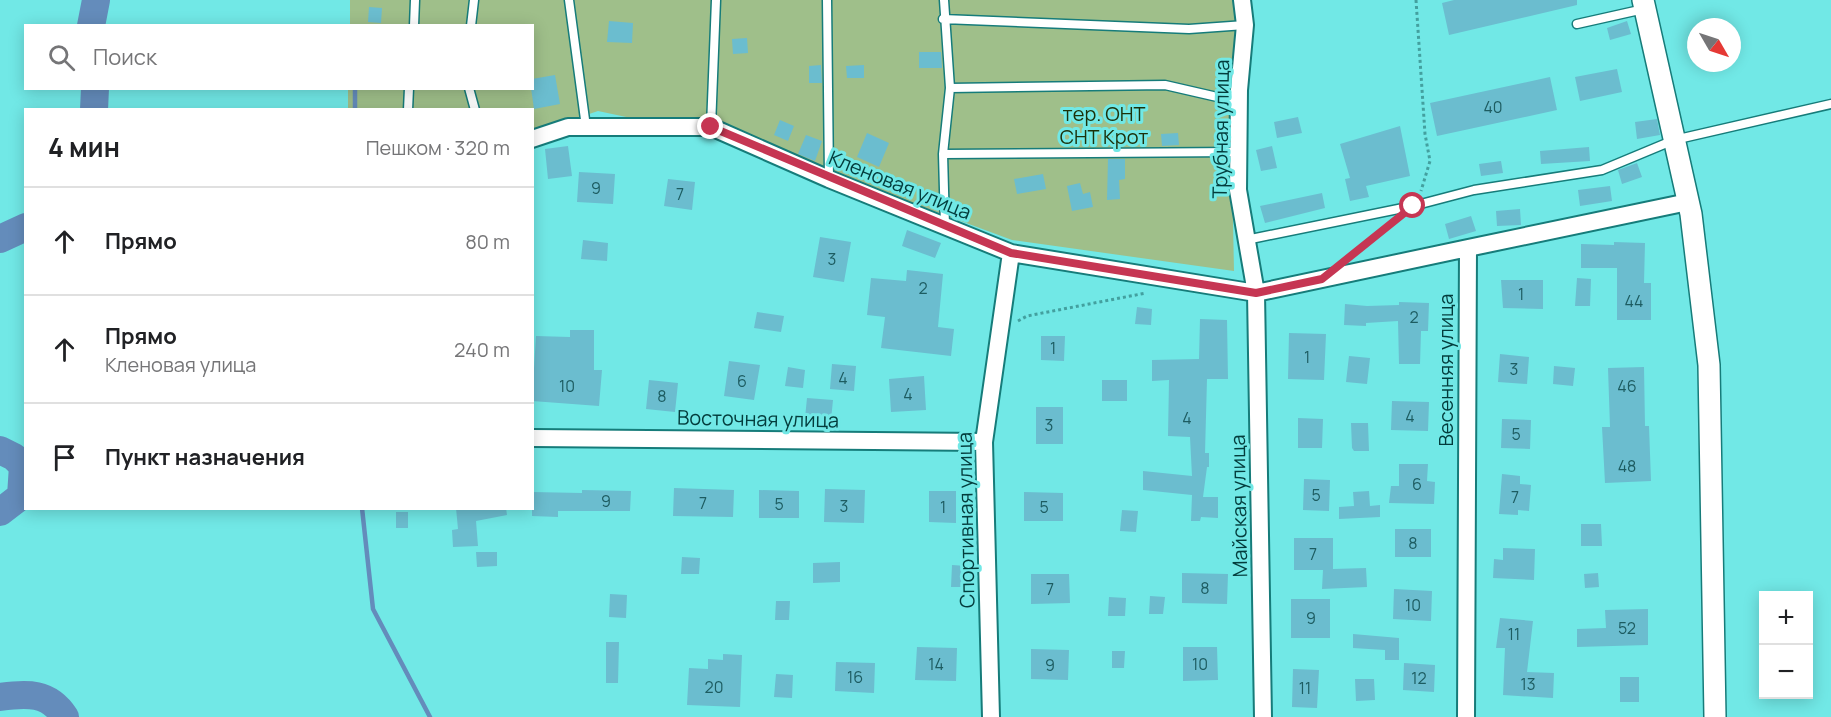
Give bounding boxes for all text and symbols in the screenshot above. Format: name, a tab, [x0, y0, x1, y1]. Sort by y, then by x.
north arrow	[1687, 18, 1741, 72]
search box	[24, 24, 534, 90]
icon: search	[45, 41, 78, 74]
text: Поиск	[93, 42, 157, 72]
street label: Трубная улица	[1206, 59, 1235, 199]
house number: 40	[1483, 96, 1503, 118]
park label: тер. ОНТ СНТ Крот	[1060, 100, 1148, 150]
route end	[697, 113, 723, 139]
text: 4 мин	[48, 129, 120, 165]
text: Пешком · 320 m	[366, 134, 510, 161]
street label: Кленовая улица	[825, 144, 975, 225]
house number: 9	[591, 177, 601, 199]
house number: 7	[676, 183, 684, 205]
route start	[1399, 192, 1425, 218]
icon: ahead	[48, 225, 81, 258]
text: Прямо	[105, 226, 177, 256]
text: 80 m	[465, 228, 510, 255]
house number: 3	[828, 248, 836, 270]
house number: 2	[918, 277, 928, 299]
house number: 1	[1518, 283, 1524, 305]
house number: 44	[1624, 290, 1644, 312]
street label: Весенняя улица	[1432, 294, 1459, 446]
house number: 2	[1409, 306, 1419, 328]
text: Прямо	[105, 321, 177, 351]
icon: ahead	[48, 333, 81, 366]
text: 240 m	[454, 336, 510, 363]
house number: 1	[1050, 337, 1056, 359]
house number: 1	[1304, 346, 1310, 368]
text: Кленовая улица	[105, 351, 256, 378]
house number: 3	[1510, 358, 1518, 380]
house number: 4	[838, 367, 848, 389]
house number: 6	[737, 370, 747, 392]
house number: 10	[559, 375, 575, 397]
house number: 46	[1617, 375, 1637, 397]
house number: 4	[903, 383, 913, 405]
house number: 8	[657, 385, 667, 407]
street label: Восточная улица	[677, 404, 839, 433]
house number: 4	[1405, 405, 1415, 427]
house number: 4	[1182, 407, 1192, 429]
house number: 3	[1045, 414, 1053, 436]
house number: 5	[1511, 423, 1521, 445]
street label: Спортивная улица	[950, 432, 981, 608]
street label: Майская улица	[1224, 434, 1253, 578]
icon: arrive	[48, 441, 81, 474]
text: Пункт назначения	[105, 442, 305, 472]
house number: 48	[1618, 455, 1636, 477]
house number: 6	[1412, 473, 1422, 495]
house number: 5	[1311, 484, 1321, 506]
house number: 7	[1511, 486, 1519, 508]
house number: 9	[601, 490, 611, 512]
house number: 7	[699, 492, 707, 514]
house number: 5	[774, 493, 784, 515]
house number: 3	[840, 495, 848, 517]
house number: 1	[940, 496, 946, 518]
house number: 5	[1039, 496, 1049, 518]
house number: 8	[1408, 532, 1418, 554]
house number: 7	[1309, 543, 1317, 565]
house number: 8	[1200, 577, 1210, 599]
house number: 7	[1046, 578, 1054, 600]
map controls	[1759, 591, 1813, 699]
button: +	[1759, 591, 1813, 645]
house number: 10	[1405, 594, 1421, 616]
house number: 9	[1306, 607, 1316, 629]
house number: 52	[1618, 617, 1636, 639]
house number: 11	[1508, 623, 1520, 645]
button: −	[1759, 645, 1813, 699]
house number: 14	[928, 653, 944, 675]
house number: 10	[1192, 653, 1208, 675]
house number: 9	[1045, 654, 1055, 676]
house number: 16	[847, 666, 863, 688]
house number: 12	[1411, 667, 1427, 689]
house number: 13	[1520, 673, 1536, 695]
house number: 20	[705, 676, 723, 698]
house number: 11	[1299, 677, 1311, 699]

